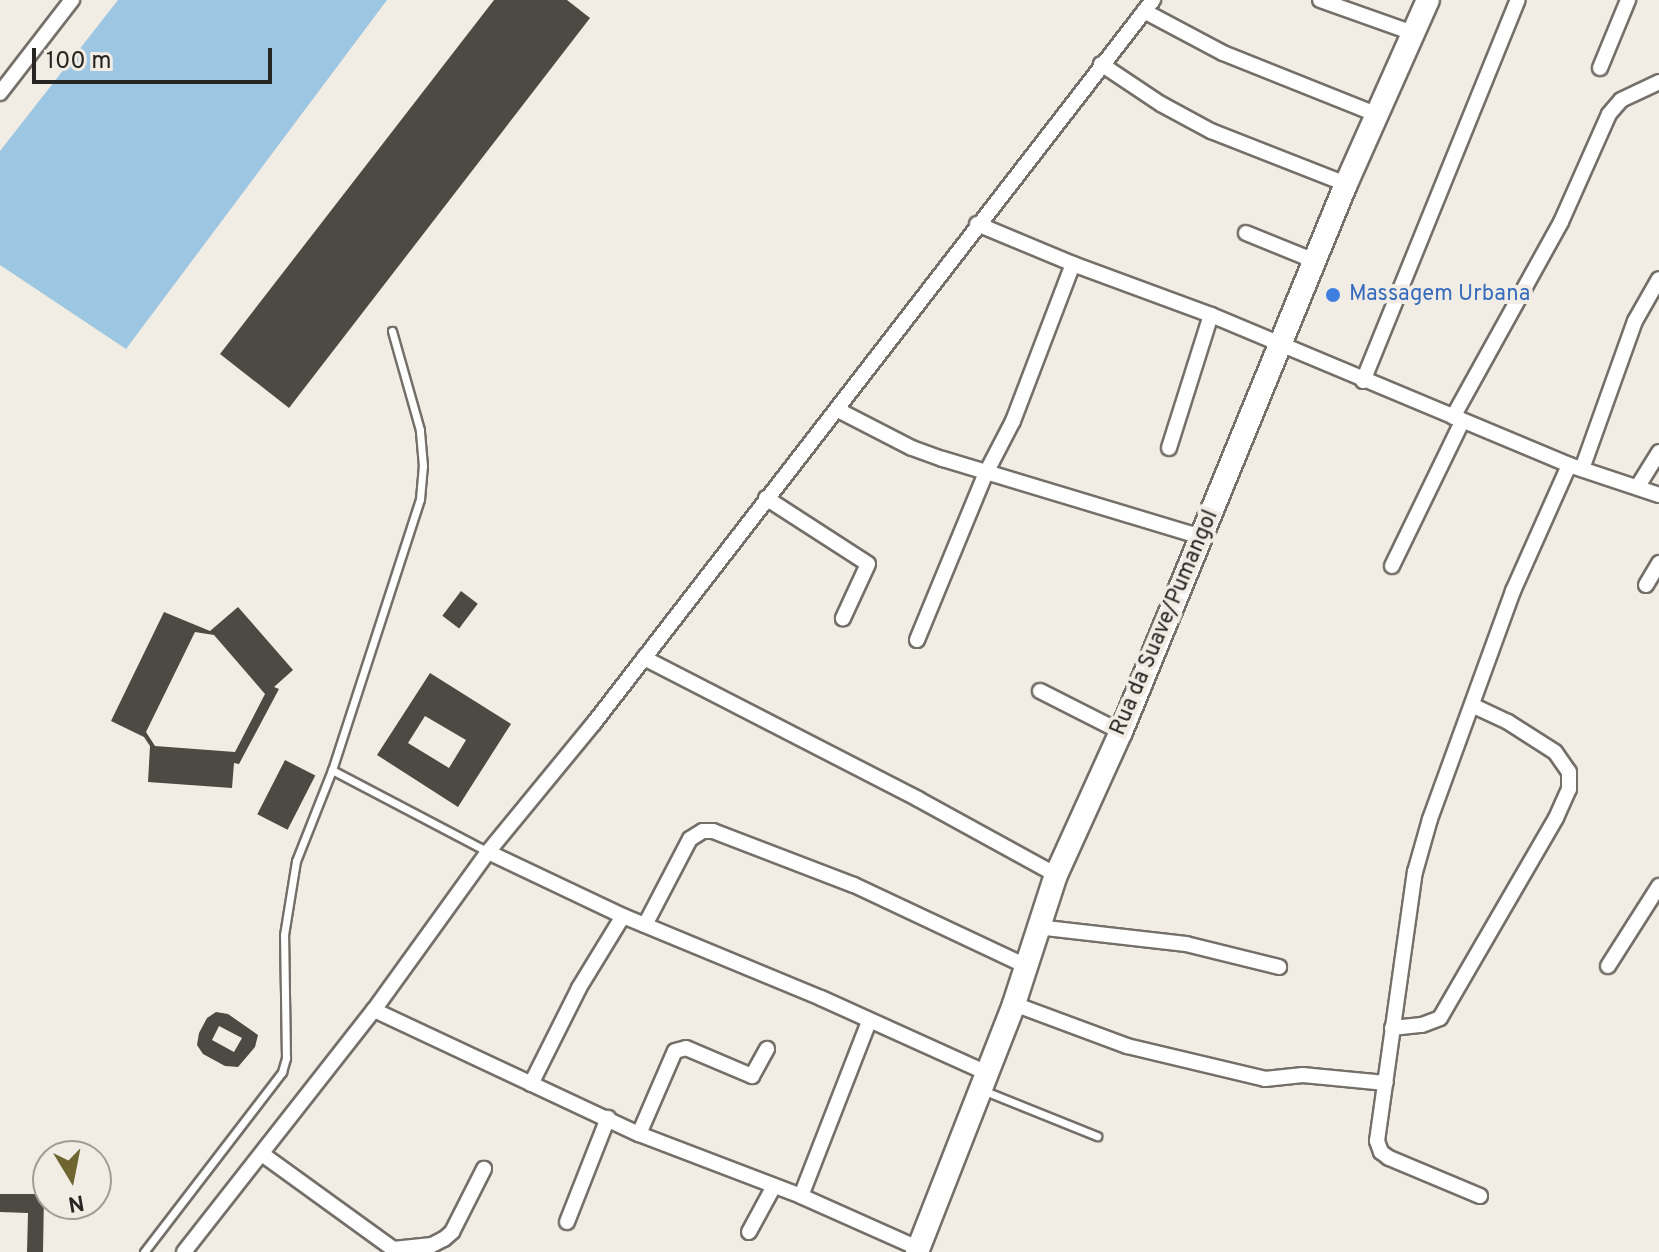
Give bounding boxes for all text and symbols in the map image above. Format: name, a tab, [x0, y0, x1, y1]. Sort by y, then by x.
scale bar	[36, 32, 276, 82]
text: 100 m	[46, 47, 112, 77]
place label: Massagem Urbana	[1349, 282, 1530, 308]
marker: Massagem Urbana	[1324, 286, 1342, 304]
street label: Rua da Suave/Pumangol	[1106, 506, 1224, 740]
north arrow	[32, 1140, 112, 1220]
text: N	[66, 1187, 86, 1217]

